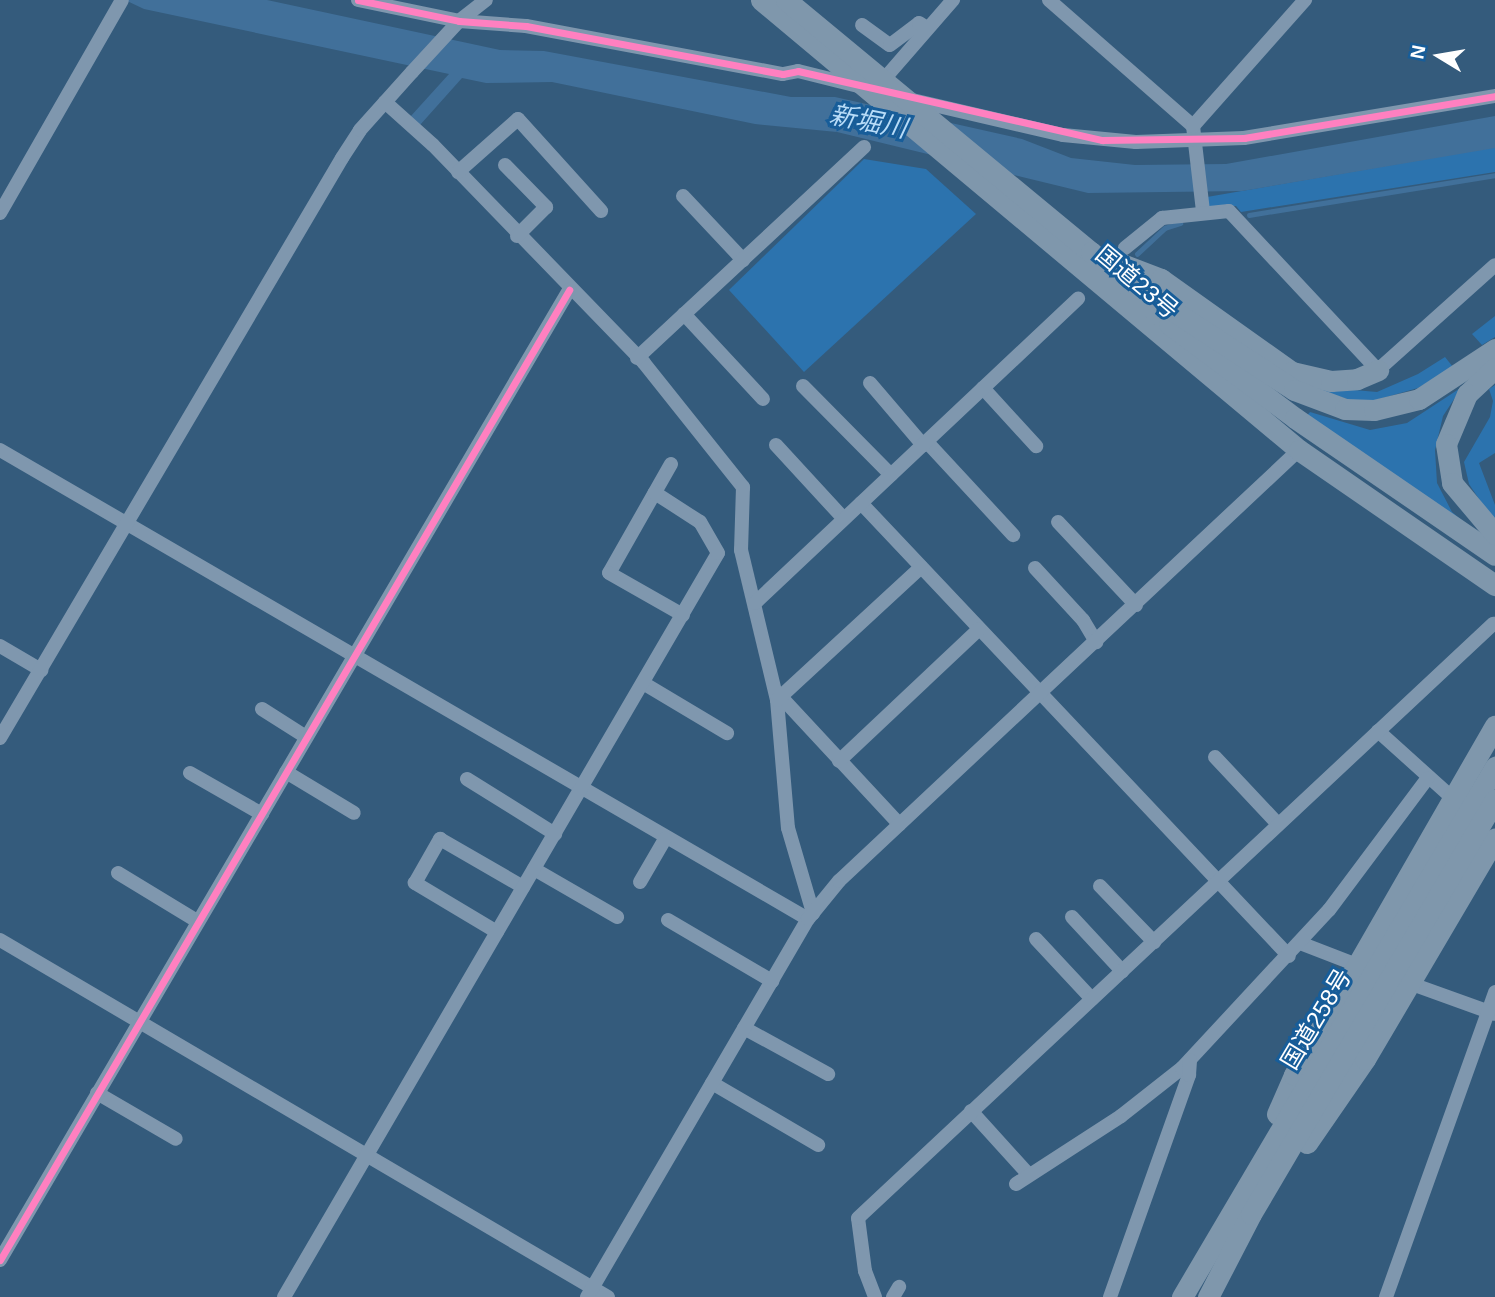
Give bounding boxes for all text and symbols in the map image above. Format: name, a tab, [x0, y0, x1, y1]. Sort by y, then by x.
north arrow	[1404, 21, 1474, 91]
text: N	[1406, 43, 1430, 61]
water label: 新堀川	[827, 99, 909, 145]
street label: 国道23号	[1090, 239, 1184, 325]
street label: 国道258号	[1275, 964, 1357, 1074]

